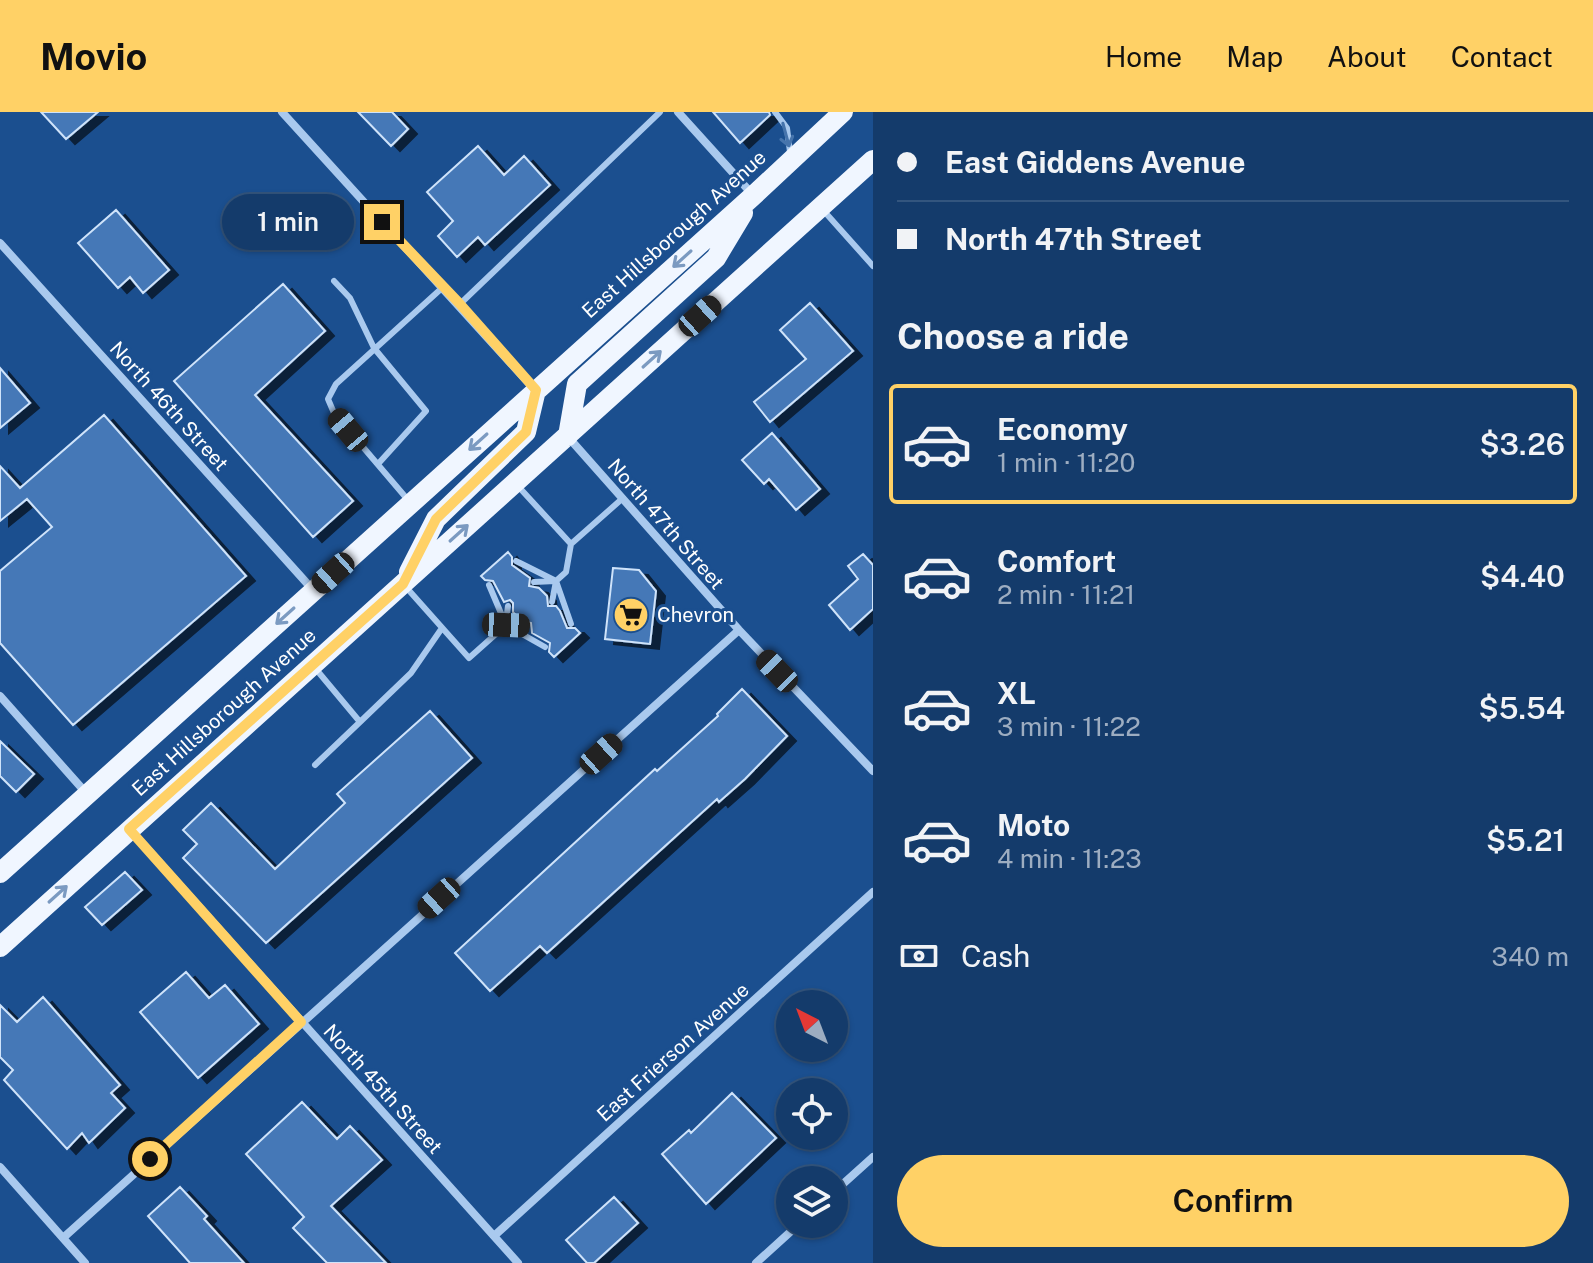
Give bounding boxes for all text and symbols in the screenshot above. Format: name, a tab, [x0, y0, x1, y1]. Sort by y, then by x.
text: Movio	[40, 34, 147, 79]
text: Home	[1105, 40, 1182, 73]
text: Map	[1226, 40, 1283, 73]
text: About	[1327, 40, 1407, 73]
text: Contact	[1451, 40, 1553, 73]
one-way arrow	[780, 122, 795, 147]
text: East Giddens Avenue	[945, 144, 1245, 180]
street label: East Hillsborough Avenue	[577, 145, 771, 323]
callout: 1 min	[222, 194, 354, 250]
route end	[364, 204, 400, 240]
text: 1 min	[257, 206, 319, 237]
text: North 47th Street	[945, 221, 1202, 257]
one-way arrow	[673, 250, 693, 268]
car	[674, 291, 726, 341]
text: Choose a ride	[897, 315, 1129, 357]
street label: North 46th Street	[105, 336, 233, 476]
one-way arrow	[642, 351, 662, 369]
car	[323, 404, 373, 456]
icon: car	[901, 408, 973, 480]
text: Economy	[997, 411, 1128, 447]
text: $3.26	[1480, 426, 1565, 462]
one-way arrow	[468, 433, 488, 451]
text: 1 min · 11:20	[997, 447, 1135, 478]
street label: North 47th Street	[603, 454, 729, 594]
one-way arrow	[449, 525, 469, 543]
icon: car	[901, 540, 973, 612]
text: Comfort	[997, 543, 1116, 579]
car	[307, 548, 359, 598]
text: $4.40	[1480, 558, 1565, 594]
text: 2 min · 11:21	[997, 579, 1135, 610]
supermarket icon: Chevron	[612, 596, 650, 634]
place label: Chevron	[657, 603, 734, 627]
one-way arrow	[275, 607, 295, 625]
car	[482, 612, 530, 638]
street label: East Hillsborough Avenue	[127, 623, 321, 801]
car	[752, 645, 802, 697]
icon: car	[901, 672, 973, 744]
text: XL	[997, 675, 1036, 711]
text: $5.54	[1479, 690, 1565, 726]
text: 3 min · 11:22	[997, 711, 1141, 742]
car	[575, 729, 627, 779]
icon: car	[901, 804, 973, 876]
text: Moto	[997, 807, 1070, 843]
text: $5.21	[1486, 822, 1565, 858]
text: 4 min · 11:23	[997, 843, 1142, 874]
car	[413, 873, 465, 923]
one-way arrow	[47, 886, 67, 904]
icon: cash	[897, 934, 941, 978]
text: Cash	[961, 938, 1030, 974]
text: 340 m	[1492, 941, 1569, 972]
street label: East Frierson Avenue	[592, 977, 754, 1127]
north arrow	[776, 990, 848, 1062]
map controls	[776, 990, 848, 1238]
street label: North 45th Street	[319, 1019, 447, 1159]
button: locate	[776, 1078, 848, 1150]
route start	[132, 1141, 168, 1177]
button: Confirm	[897, 1155, 1569, 1247]
button: layers	[776, 1166, 848, 1238]

